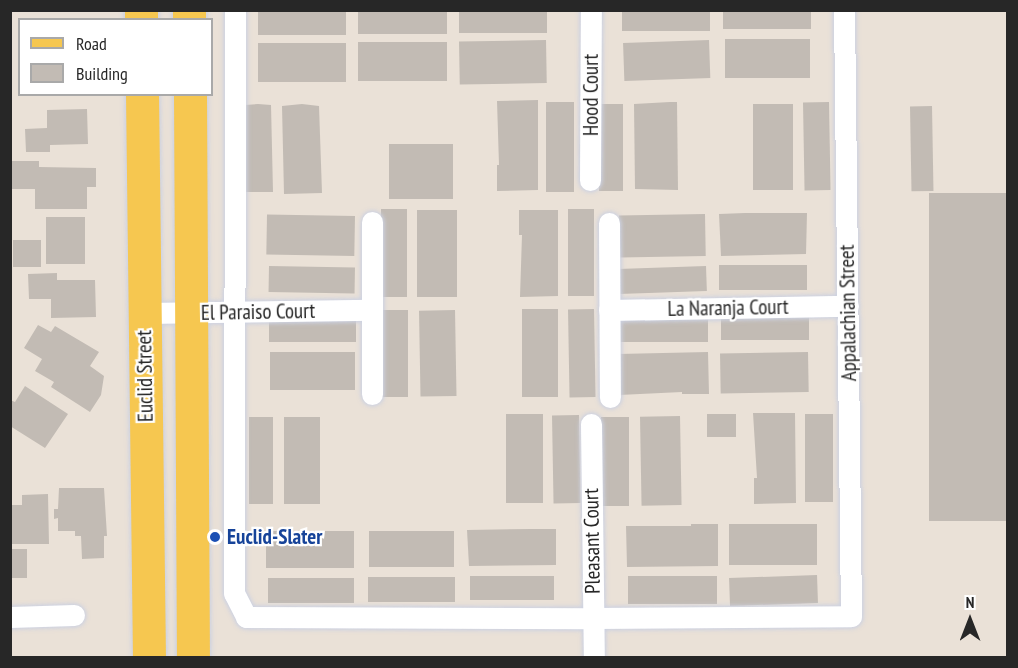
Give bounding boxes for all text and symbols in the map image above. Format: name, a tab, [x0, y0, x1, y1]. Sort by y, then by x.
legend	[18, 18, 213, 96]
text: Road	[76, 32, 107, 55]
street label: Hood Court	[578, 54, 604, 136]
text: Building	[76, 62, 128, 85]
street label: Appalachian Street	[834, 244, 862, 382]
street label: La Naranja Court	[667, 294, 789, 322]
street label: El Paraiso Court	[201, 298, 315, 326]
street label: Euclid Street	[132, 330, 158, 422]
street label: Pleasant Court	[578, 488, 606, 594]
place label: Euclid-Slater	[227, 524, 322, 550]
marker: Euclid-Slater	[208, 530, 222, 544]
north arrow	[940, 590, 1000, 650]
text: N	[966, 592, 974, 612]

